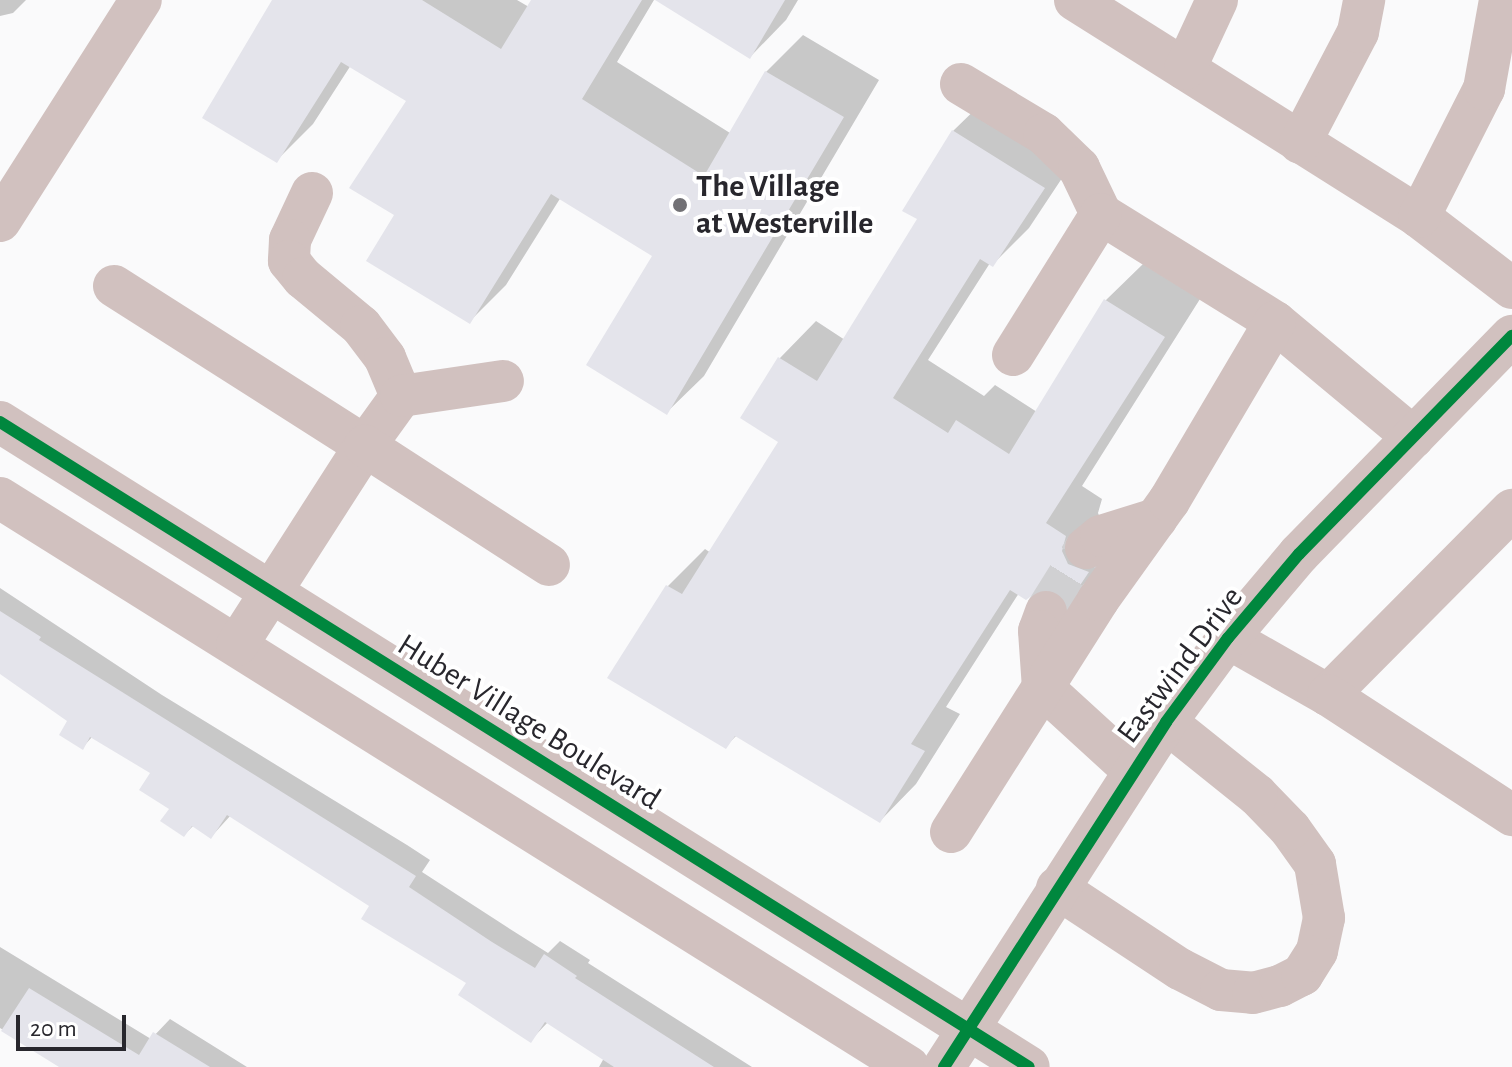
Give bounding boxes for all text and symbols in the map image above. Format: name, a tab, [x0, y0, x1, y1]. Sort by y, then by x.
place label: The Village at Westerville	[696, 168, 873, 243]
marker: The Village at Westerville	[671, 196, 689, 214]
street label: Eastwind Drive	[1109, 579, 1251, 751]
street label: Huber Village Boulevard	[391, 626, 667, 818]
scale bar	[20, 999, 130, 1049]
text: 20 m	[30, 1017, 77, 1041]

